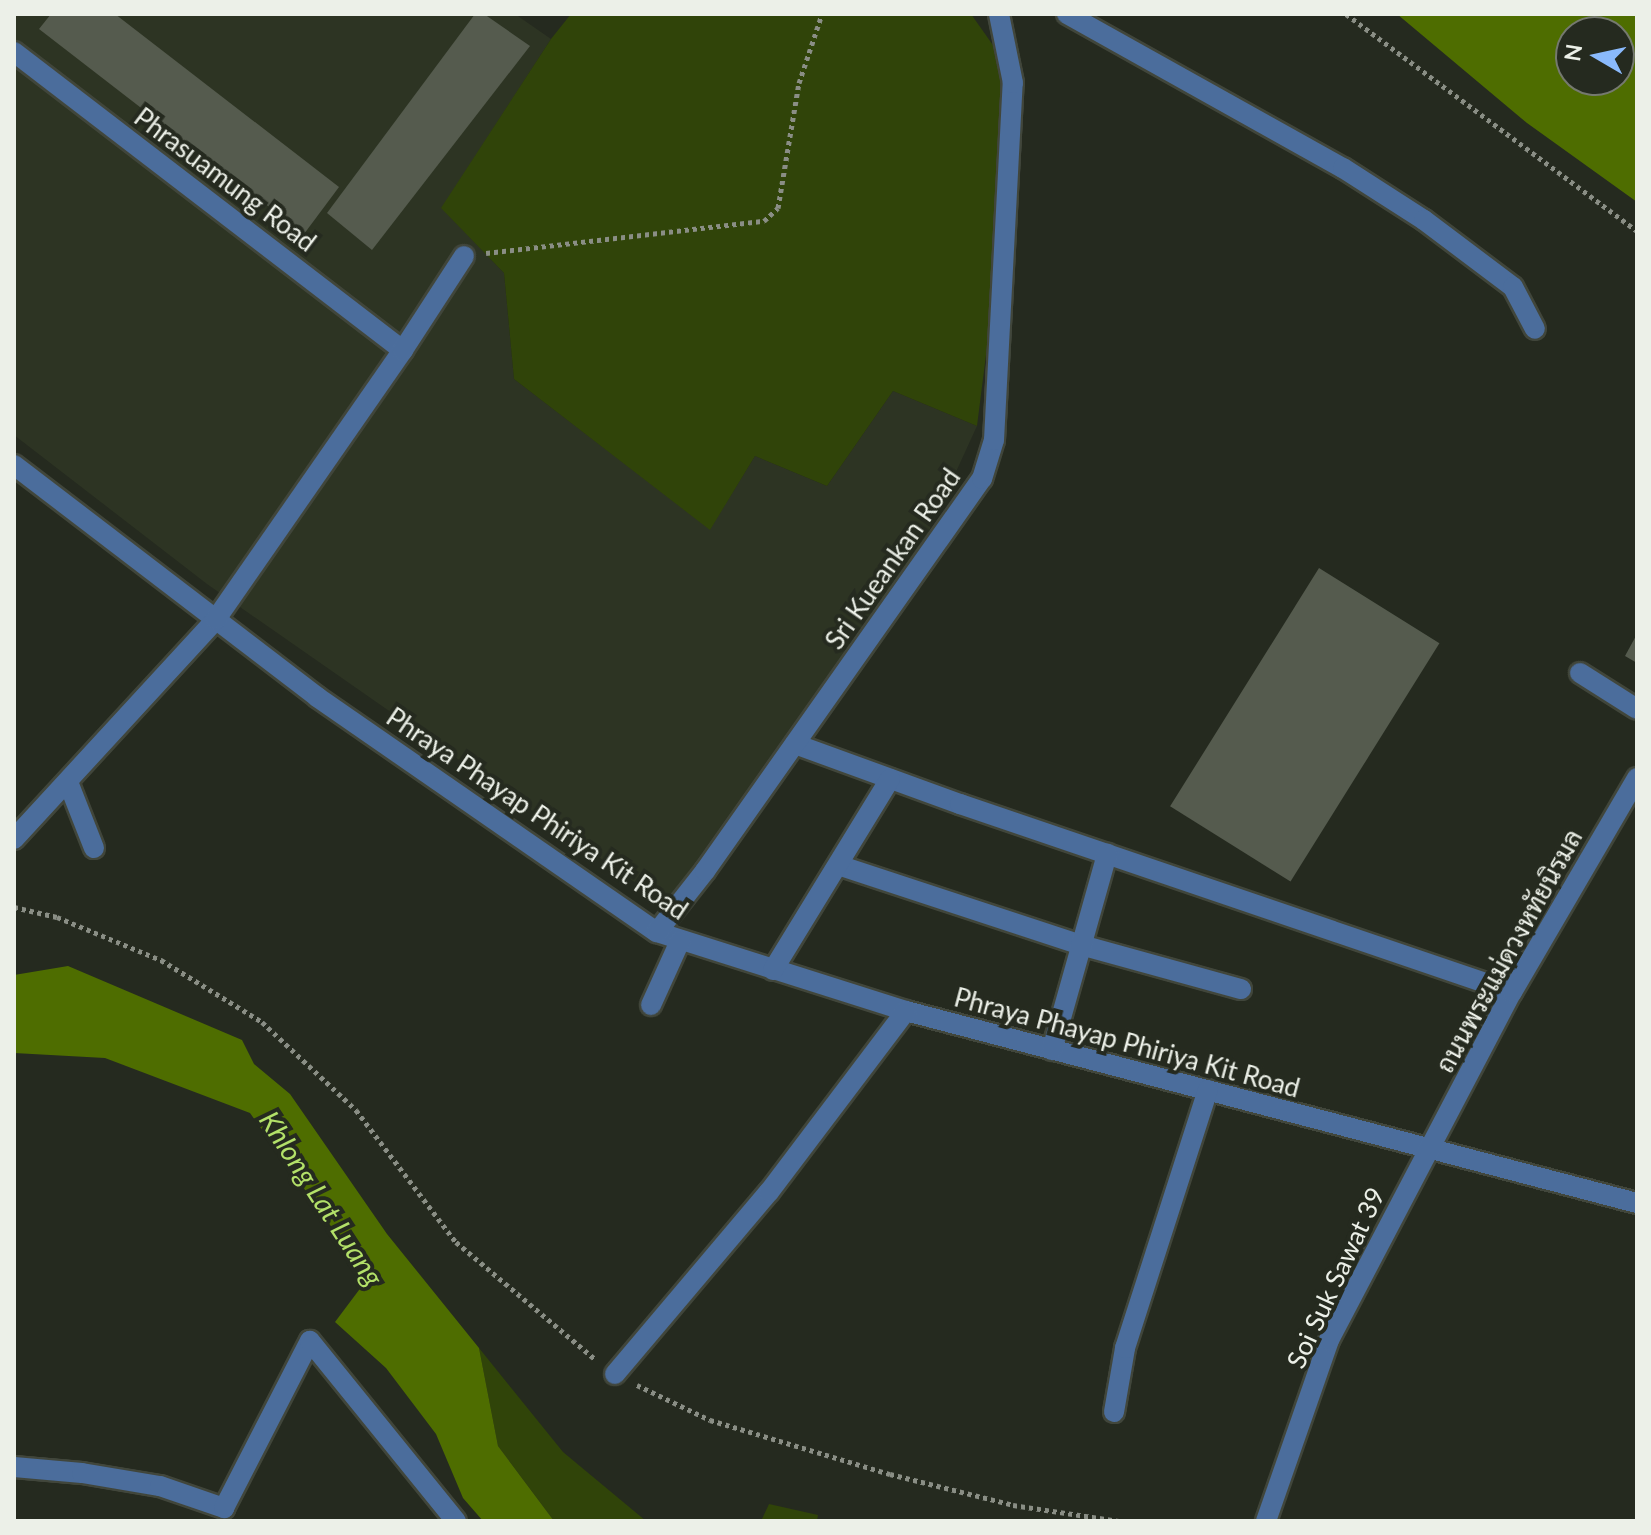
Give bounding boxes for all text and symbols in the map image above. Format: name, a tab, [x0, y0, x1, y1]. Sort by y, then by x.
north arrow	[1555, 16, 1635, 96]
text: N	[1558, 42, 1587, 63]
street label: Phrasuamung Road	[128, 102, 322, 258]
street label: Sri Kueankan Road	[819, 463, 967, 655]
street label: Phraya Phayap Phiriya Kit Road	[381, 701, 693, 927]
street label: ถนนพระแม่ดวงหทัยนิรมล	[1429, 824, 1589, 1078]
street label: Phraya Phayap Phiriya Kit Road	[951, 982, 1303, 1104]
water label: Khlong Lat Luang	[253, 1104, 391, 1292]
street label: Soi Suk Sawat 39	[1280, 1183, 1392, 1373]

